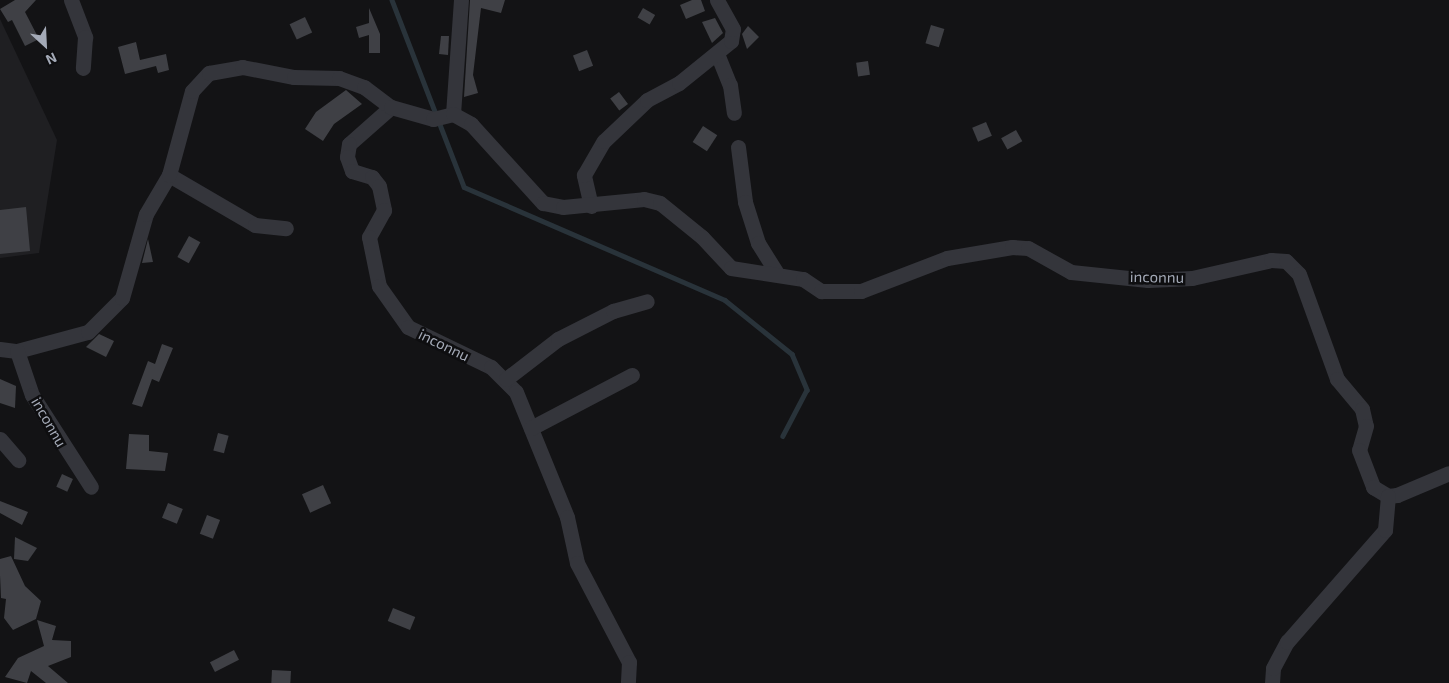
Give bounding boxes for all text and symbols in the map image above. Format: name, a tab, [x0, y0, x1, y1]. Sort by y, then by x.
north arrow	[20, 20, 70, 70]
text: N	[43, 49, 60, 69]
street label: inconnu	[1130, 268, 1184, 286]
street label: inconnu	[416, 325, 472, 365]
street label: inconnu	[28, 394, 70, 450]

